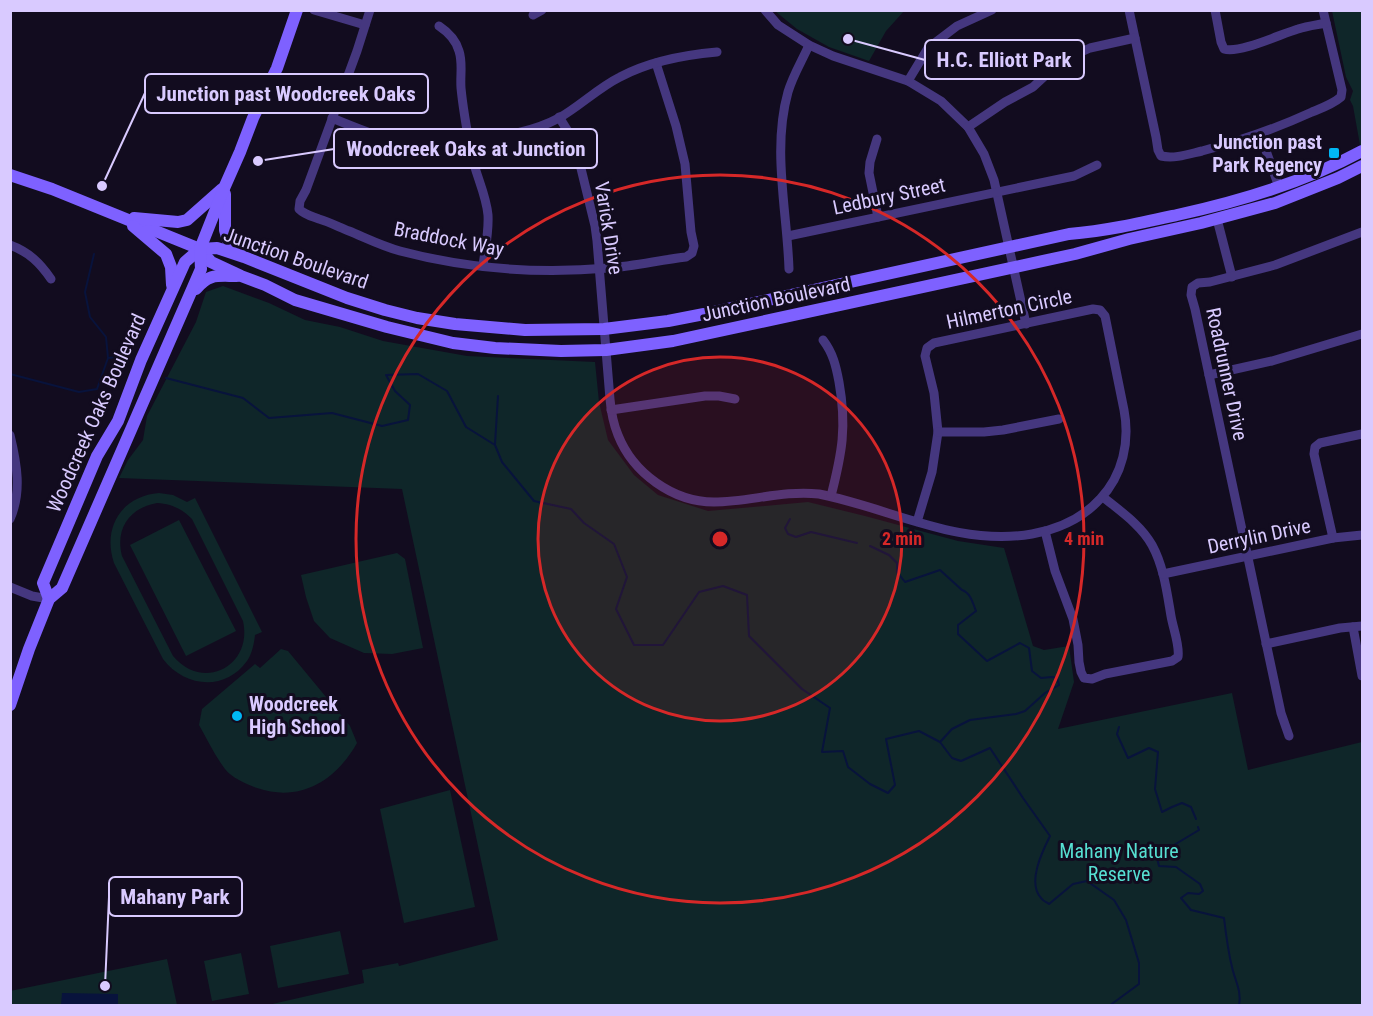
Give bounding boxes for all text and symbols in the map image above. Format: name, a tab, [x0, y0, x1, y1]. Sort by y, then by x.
callout: H.C. Elliott Park	[925, 40, 1084, 79]
text: H.C. Elliott Park	[937, 48, 1072, 72]
callout: Junction past Woodcreek Oaks	[145, 74, 428, 113]
text: Junction past Woodcreek Oaks	[156, 82, 416, 106]
callout: Woodcreek Oaks at Junction	[334, 129, 597, 168]
place label: Junction past Park Regency	[1212, 130, 1322, 177]
text: Woodcreek Oaks at Junction	[346, 137, 586, 161]
marker: Junction past Park Regency	[1327, 146, 1341, 160]
street label: Ledbury Street	[831, 172, 948, 220]
street label: Varick Drive	[590, 180, 628, 276]
street label: Braddock Way	[392, 217, 506, 261]
street label: Junction Boulevard	[221, 222, 371, 294]
street label: Junction Boulevard	[699, 272, 853, 326]
street label: Hilmerton Circle	[944, 284, 1074, 334]
street label: Roadrunner Drive	[1201, 305, 1253, 443]
street label: Woodcreek Oaks Boulevard	[41, 310, 151, 516]
street label: Derrylin Drive	[1205, 513, 1313, 559]
text: 2 min	[882, 528, 922, 549]
text: 4 min	[1064, 528, 1104, 549]
centre of rings	[710, 529, 730, 549]
place label: Woodcreek High School	[249, 692, 346, 739]
marker: Woodcreek High School	[230, 709, 244, 723]
park label: Mahany Nature Reserve	[1059, 839, 1179, 886]
callout: Mahany Park	[109, 877, 242, 916]
text: Mahany Park	[120, 885, 231, 909]

